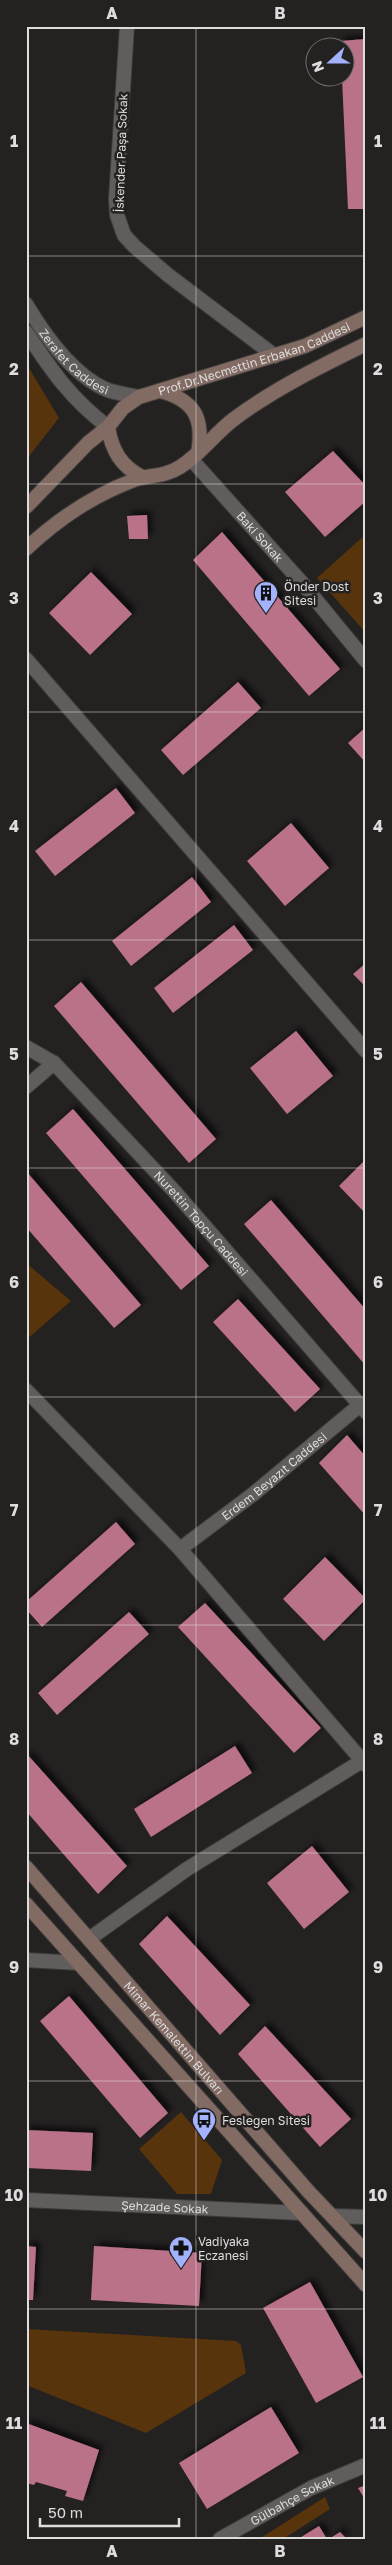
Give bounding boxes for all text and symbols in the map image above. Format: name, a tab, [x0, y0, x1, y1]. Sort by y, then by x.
text: A	[106, 3, 118, 23]
text: B	[274, 3, 286, 23]
north arrow	[304, 38, 354, 88]
text: N	[308, 59, 327, 75]
street label: İskender Paşa Sokak	[111, 93, 131, 213]
text: 1	[10, 131, 18, 151]
text: 1	[374, 131, 382, 151]
street label: Prof.Dr.Necmettin Erbakan Caddesi	[156, 318, 352, 398]
street label: Zerafet Caddesi	[36, 326, 111, 397]
text: 2	[9, 359, 19, 379]
text: 2	[373, 359, 383, 379]
street label: Baki Sokak	[234, 508, 287, 565]
place label: Önder Dost Sitesi	[284, 579, 349, 608]
building icon: Önder Dost Sitesi	[253, 580, 279, 614]
text: 3	[9, 588, 19, 608]
text: 3	[373, 588, 383, 608]
text: 4	[9, 816, 19, 836]
text: 4	[373, 816, 383, 836]
text: 5	[9, 1044, 19, 1064]
text: 5	[373, 1044, 383, 1064]
street label: Nurettin Topçu Caddesi	[151, 1167, 252, 1279]
text: 6	[9, 1272, 19, 1292]
text: 6	[373, 1272, 383, 1292]
street label: Erdem Beyazıt Caddesi	[218, 1429, 330, 1523]
text: 7	[10, 1500, 19, 1520]
text: 7	[374, 1500, 383, 1520]
text: 8	[9, 1729, 19, 1749]
text: 8	[373, 1729, 383, 1749]
text: 9	[9, 1957, 19, 1977]
text: 9	[373, 1957, 383, 1977]
street label: Mimar Kemalettin Bulvarı	[121, 1978, 228, 2097]
bus stop icon: Fesleğen Sitesi	[191, 2107, 217, 2141]
place label: Fesleğen Sitesi	[222, 2113, 310, 2128]
text: 10	[5, 2185, 23, 2205]
text: 10	[369, 2185, 387, 2205]
street label: Şehzade Sokak	[121, 2197, 209, 2216]
place label: Vadiyaka Eczanesi	[198, 2234, 249, 2263]
pharmacy icon: Vadiyaka Eczanesi	[168, 2235, 194, 2269]
text: 11	[6, 2413, 22, 2433]
text: 11	[370, 2413, 386, 2433]
street label: Gülbahçe Sokak	[247, 2472, 336, 2528]
scale bar	[40, 2495, 179, 2527]
text: 50 m	[48, 2503, 83, 2521]
text: A	[106, 2541, 118, 2561]
text: B	[274, 2541, 286, 2561]

